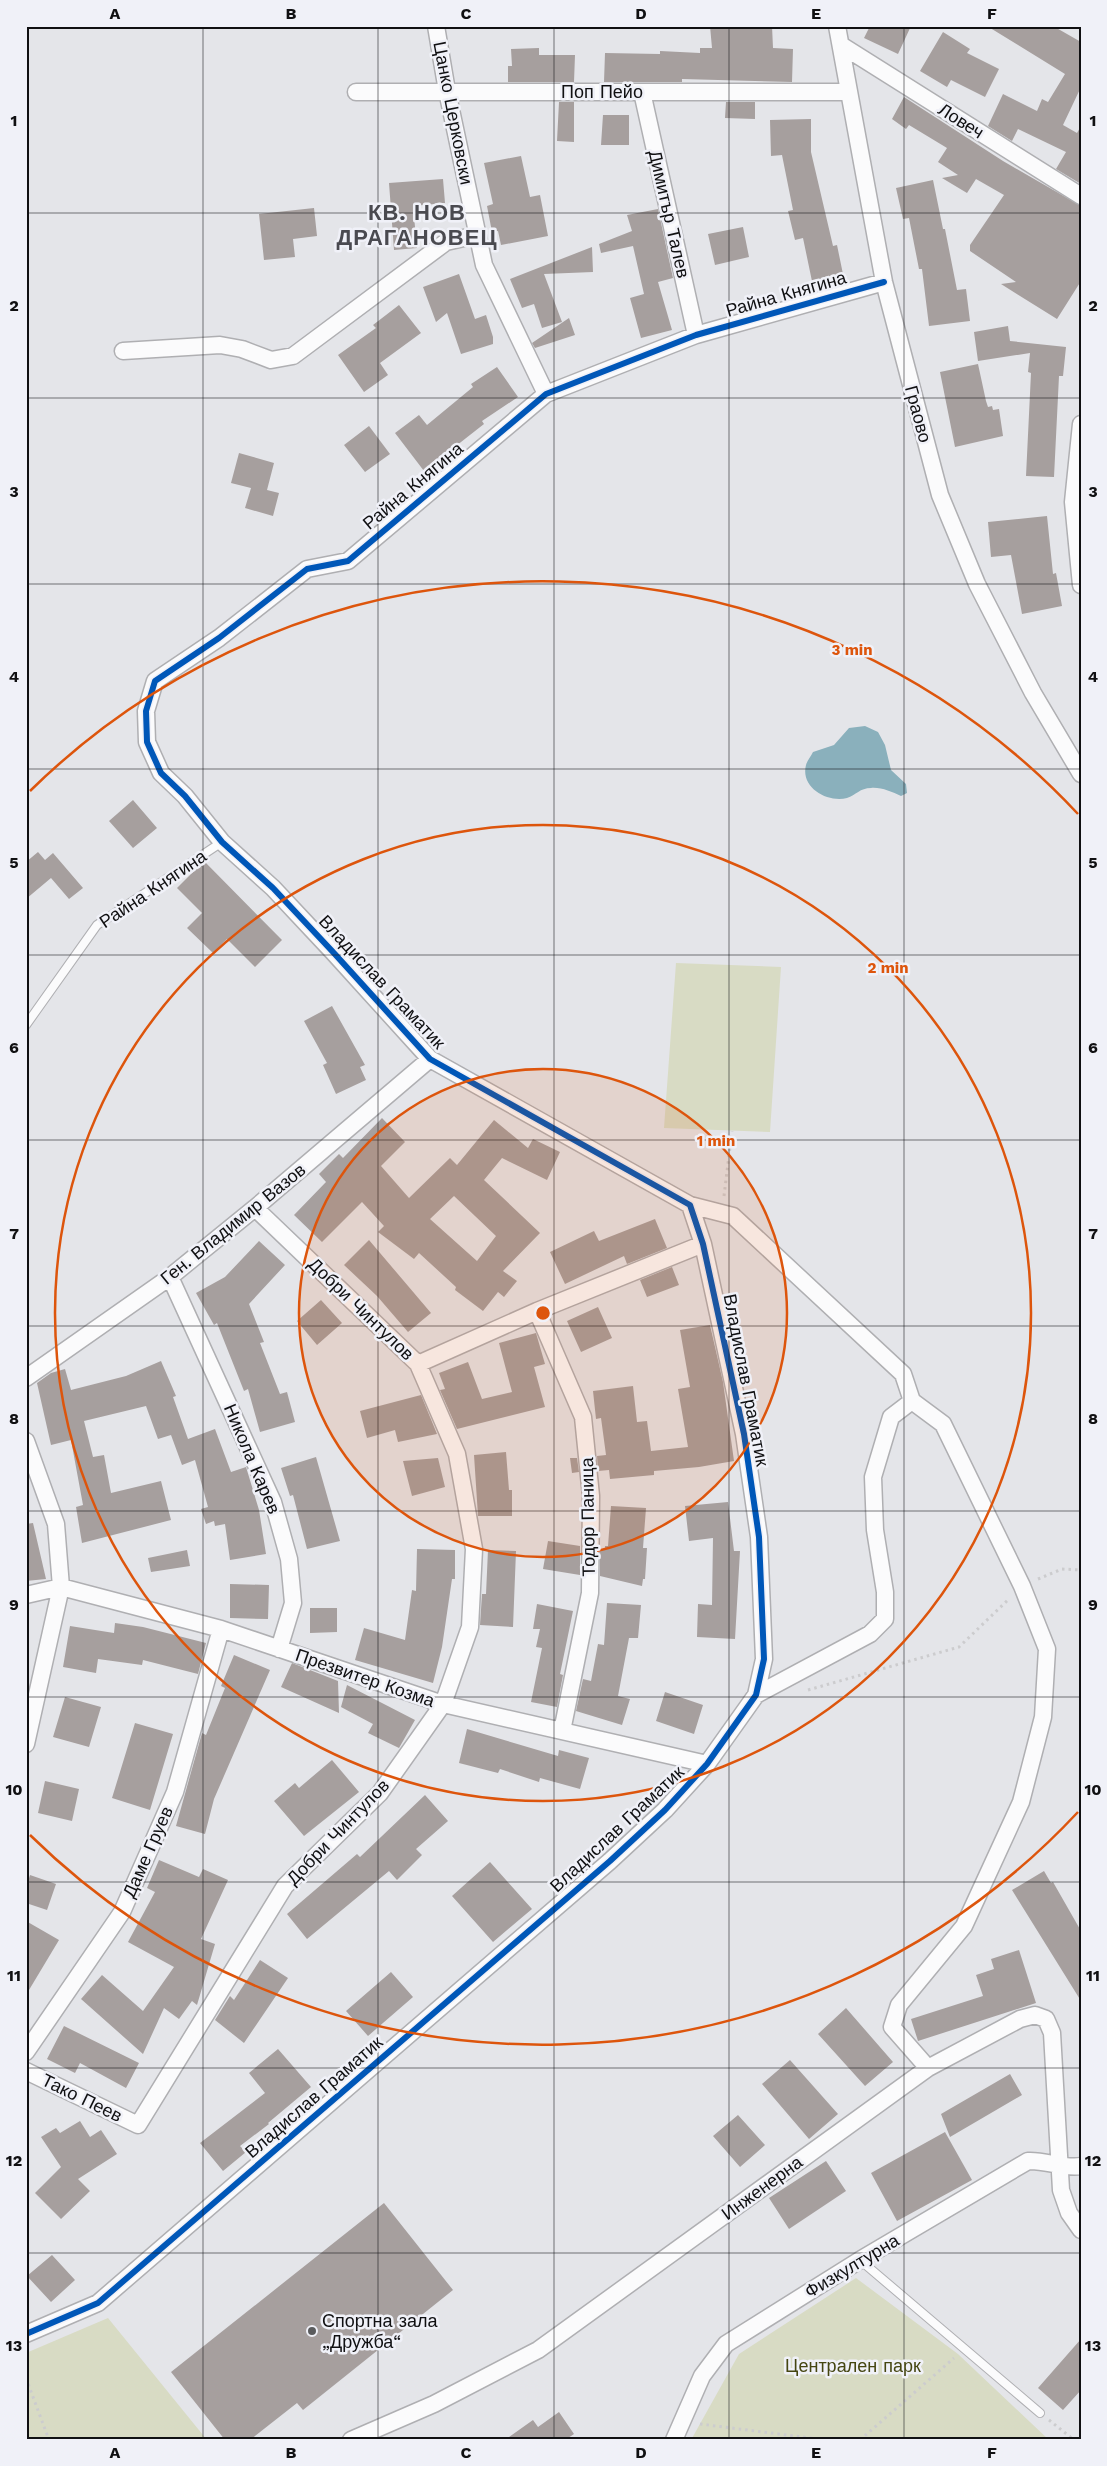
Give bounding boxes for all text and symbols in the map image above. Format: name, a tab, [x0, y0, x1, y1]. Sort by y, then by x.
text: A	[110, 4, 121, 23]
text: B	[286, 4, 297, 23]
text: C	[461, 4, 472, 23]
text: D	[635, 4, 647, 23]
text: E	[811, 4, 821, 23]
text: F	[987, 4, 997, 23]
street label: Цанко Церковски	[429, 39, 478, 186]
street label: Поп Пейо	[561, 81, 643, 102]
street label: Ловеч	[935, 98, 988, 143]
text: 1	[11, 111, 17, 130]
text: 1	[1090, 111, 1096, 130]
street label: Димитър Талев	[645, 148, 694, 280]
district label: КВ. НОВ ДРАГАНОВЕЦ	[337, 200, 497, 250]
street label: Райна Княгина	[723, 266, 849, 321]
text: 2	[9, 296, 19, 315]
text: 2	[1088, 296, 1098, 315]
street label: Граово	[901, 383, 936, 445]
street label: Райна Княгина	[358, 437, 468, 534]
text: 3	[9, 482, 19, 501]
text: 3	[1088, 482, 1098, 501]
text: 3 min	[832, 641, 872, 659]
text: 4	[9, 667, 19, 686]
text: 4	[1088, 667, 1098, 686]
street label: Райна Княгина	[95, 845, 211, 932]
text: 5	[9, 853, 19, 872]
text: 5	[1088, 853, 1098, 872]
street label: Владислав Граматик	[315, 910, 450, 1053]
text: 2 min	[867, 959, 909, 977]
text: 6	[9, 1038, 19, 1057]
text: 6	[1088, 1038, 1098, 1057]
text: 1 min	[697, 1132, 735, 1150]
street label: Ген. Владимир Вазов	[156, 1159, 309, 1289]
text: 7	[9, 1224, 19, 1243]
text: 7	[1088, 1224, 1098, 1243]
street label: Добри Чинтулов	[304, 1253, 418, 1364]
street label: Владислав Граматик	[719, 1292, 774, 1468]
centre of rings	[534, 1304, 552, 1322]
street label: Никола Карев	[220, 1401, 285, 1517]
text: 8	[9, 1409, 19, 1428]
text: 8	[1088, 1409, 1098, 1428]
street label: Тодор Паница	[576, 1456, 599, 1577]
text: 9	[9, 1595, 19, 1614]
text: 9	[1088, 1595, 1098, 1614]
street label: Презвитер Козма	[293, 1644, 438, 1711]
street label: Владислав Граматик	[545, 1761, 688, 1896]
street label: Добри Чинтулов	[282, 1775, 393, 1889]
text: 10	[5, 1780, 23, 1799]
text: 10	[1084, 1780, 1102, 1799]
street label: Даме Груев	[118, 1803, 177, 1901]
text: 11	[7, 1966, 21, 1985]
text: 11	[1086, 1966, 1100, 1985]
street label: Владислав Граматик	[241, 2031, 387, 2162]
street label: Тако Пеев	[39, 2069, 126, 2126]
text: 12	[6, 2151, 22, 2170]
street label: Инженерна	[717, 2151, 807, 2224]
text: 12	[1085, 2151, 1101, 2170]
street label: Физкултурна	[801, 2229, 904, 2302]
place label: Спортна зала „Дружба“	[322, 2310, 438, 2352]
marker: Спортна зала „Дружба“	[306, 2325, 318, 2337]
text: 13	[6, 2336, 22, 2355]
text: 13	[1085, 2336, 1101, 2355]
park label: Централен парк	[785, 2355, 921, 2376]
text: A	[110, 2443, 121, 2462]
text: B	[286, 2443, 297, 2462]
text: C	[461, 2443, 472, 2462]
text: D	[635, 2443, 647, 2462]
text: E	[811, 2443, 821, 2462]
text: F	[987, 2443, 997, 2462]

